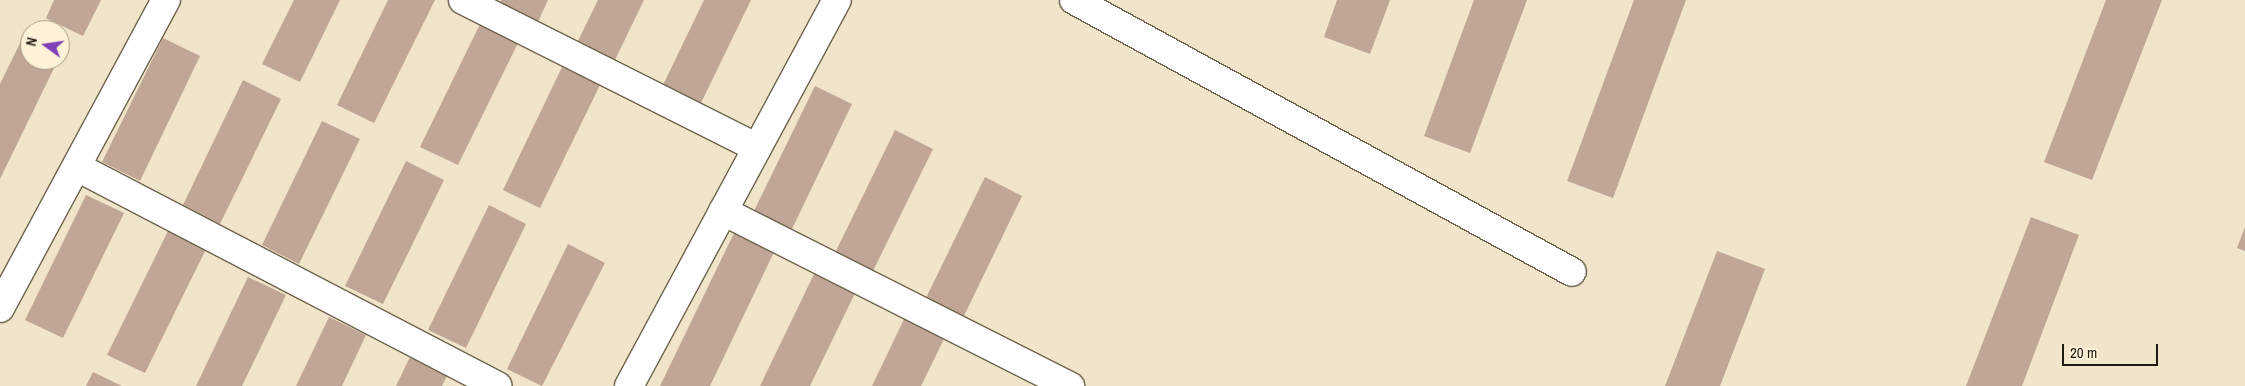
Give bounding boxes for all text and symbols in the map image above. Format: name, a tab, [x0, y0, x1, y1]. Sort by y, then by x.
north arrow	[20, 20, 70, 70]
text: N	[22, 35, 41, 48]
scale bar	[2065, 334, 2161, 366]
text: 20 m	[2070, 342, 2097, 363]

